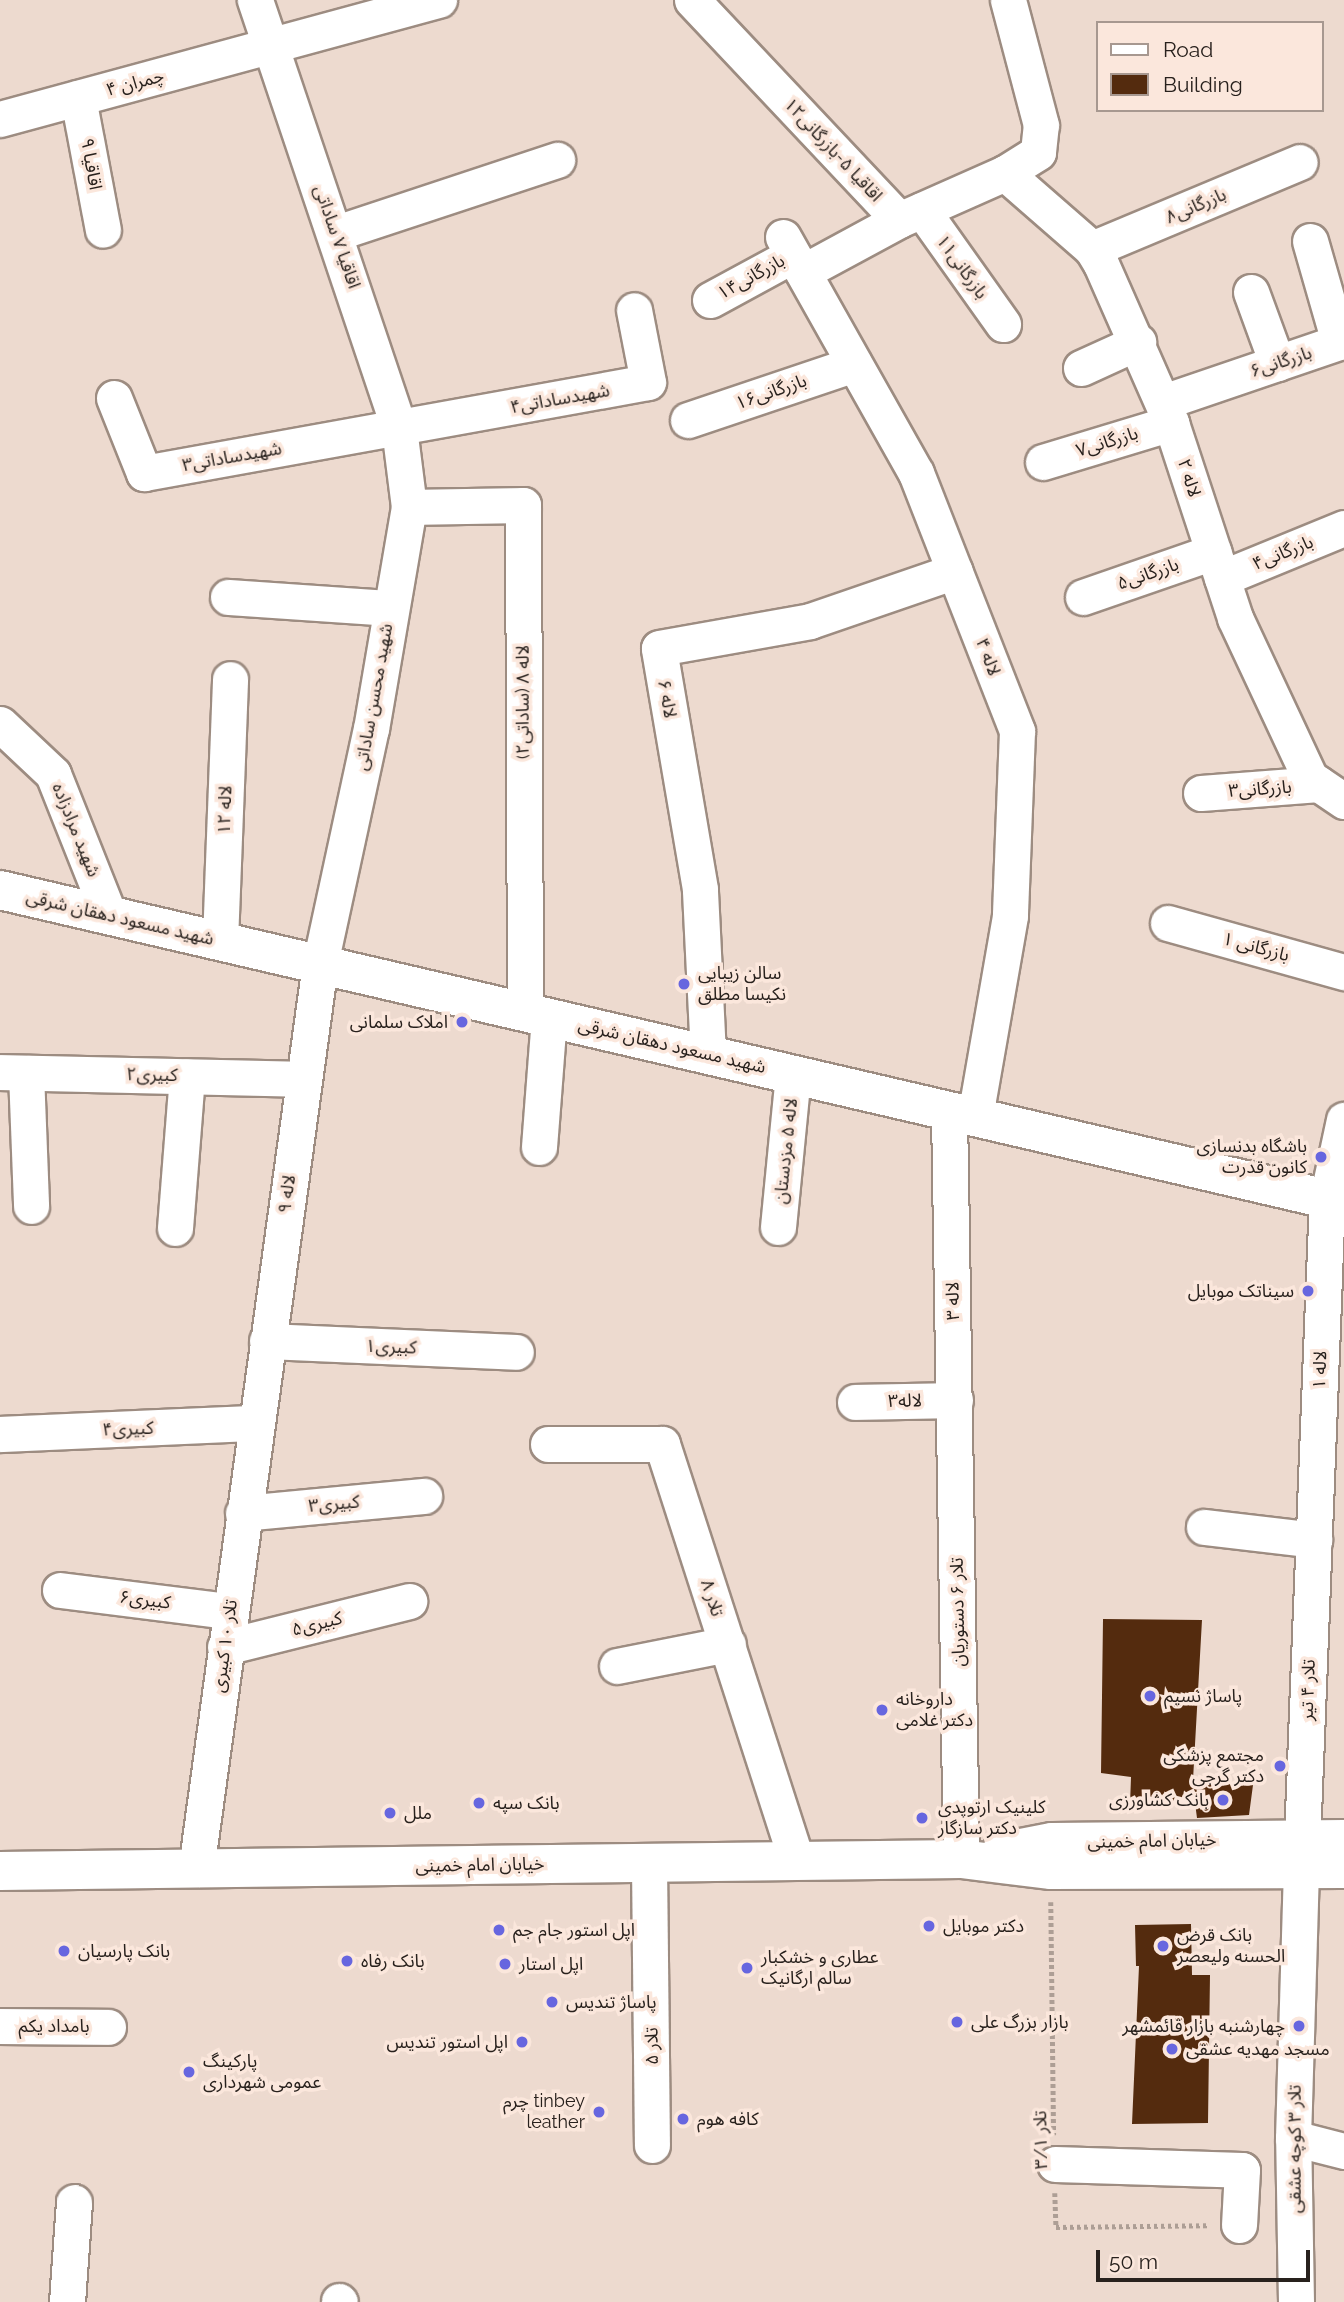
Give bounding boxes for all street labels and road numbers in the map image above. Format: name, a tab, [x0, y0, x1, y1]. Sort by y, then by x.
street label: چمران ۴	[104, 65, 166, 101]
street label: اقاقیا ۵-بازرگانی۱۲	[779, 94, 887, 206]
street label: اقاقیا ۹	[76, 136, 106, 192]
street label: اقاقیا ۷ ساداتی	[309, 182, 365, 292]
street label: بازرگانی۸	[1163, 184, 1229, 228]
street label: بازرگانی۱۱	[932, 231, 992, 303]
street label: بازرگانی۱۴	[713, 250, 789, 304]
street label: بازرگانی۶	[1247, 342, 1315, 382]
street label: بازرگانی۱۶	[733, 370, 809, 414]
street label: شهیدساداتی۴	[509, 380, 611, 418]
street label: بازرگانی۷	[1073, 422, 1141, 462]
street label: شهیدساداتی۳	[181, 438, 283, 476]
street label: لاله ۲	[1173, 456, 1205, 500]
street label: بازرگانی۴	[1249, 531, 1317, 575]
street label: بازرگانی۵	[1114, 553, 1182, 595]
street label: شهید محسن ساداتی	[350, 622, 398, 772]
street label: لاله ۴	[971, 635, 1005, 679]
street label: لاله ۸ (ساداتی۲)	[512, 645, 534, 759]
street label: لاله ۶	[653, 678, 681, 720]
street label: بازرگانی۳	[1228, 776, 1292, 802]
street label: شهید مرادزاده	[47, 780, 105, 880]
street label: لاله ۱۲	[213, 785, 237, 835]
street label: شهید مسعود دهقان شرقی	[24, 886, 216, 950]
street label: بازرگانی ۱	[1220, 928, 1292, 966]
street label: شهید مسعود دهقان شرقی	[576, 1014, 768, 1078]
street label: کبیری۲	[126, 1064, 178, 1086]
street label: لاله ۵ مزدستان	[770, 1097, 802, 1205]
street label: لاله ۹	[274, 1173, 300, 1215]
street label: لاله ۳	[942, 1281, 964, 1321]
street label: کبیری۱	[365, 1335, 417, 1359]
street label: لاله ۱	[1309, 1350, 1331, 1390]
street label: لاله۳	[888, 1390, 922, 1412]
street label: کبیری۴	[102, 1417, 154, 1441]
street label: کبیری۳	[307, 1491, 361, 1517]
street label: تلار ۶ دستوریان	[946, 1557, 970, 1667]
street label: تلار ۸	[696, 1577, 728, 1619]
street label: کبیری۶	[118, 1586, 172, 1614]
street label: تلار ۱۰ کبیری	[208, 1598, 242, 1694]
street label: کبیری۵	[289, 1607, 345, 1641]
street label: تلار ۴ تیر	[1296, 1659, 1320, 1721]
street label: خیابان امام خمینی	[1087, 1829, 1217, 1853]
street label: خیابان امام خمینی	[415, 1853, 545, 1877]
street label: بامداد یکم	[18, 2015, 90, 2037]
street label: تلار ۵	[641, 2027, 663, 2065]
street label: تلار ۳ کوچه عشقی	[1284, 2085, 1306, 2213]
street label: تلار ۳/۱	[1030, 2110, 1052, 2170]

